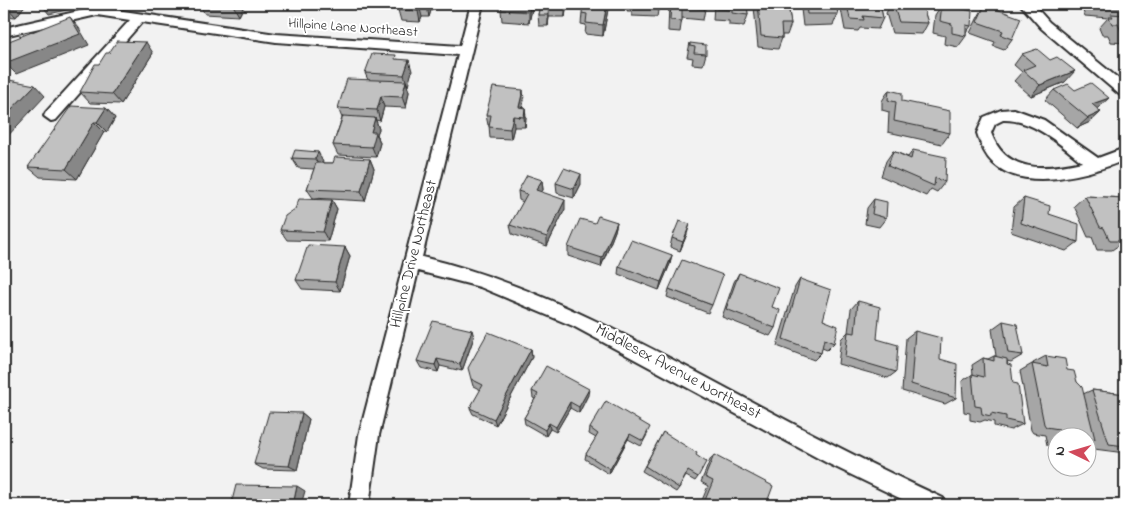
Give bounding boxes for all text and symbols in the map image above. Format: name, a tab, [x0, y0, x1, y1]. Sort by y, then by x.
street label: Hillpine Lane Northeast	[288, 13, 419, 43]
street label: Hillpine Drive Northeast	[384, 177, 444, 331]
street label: Middlesex Avenue Northeast	[591, 318, 766, 426]
north arrow	[1046, 426, 1096, 476]
text: N	[1050, 445, 1071, 457]

